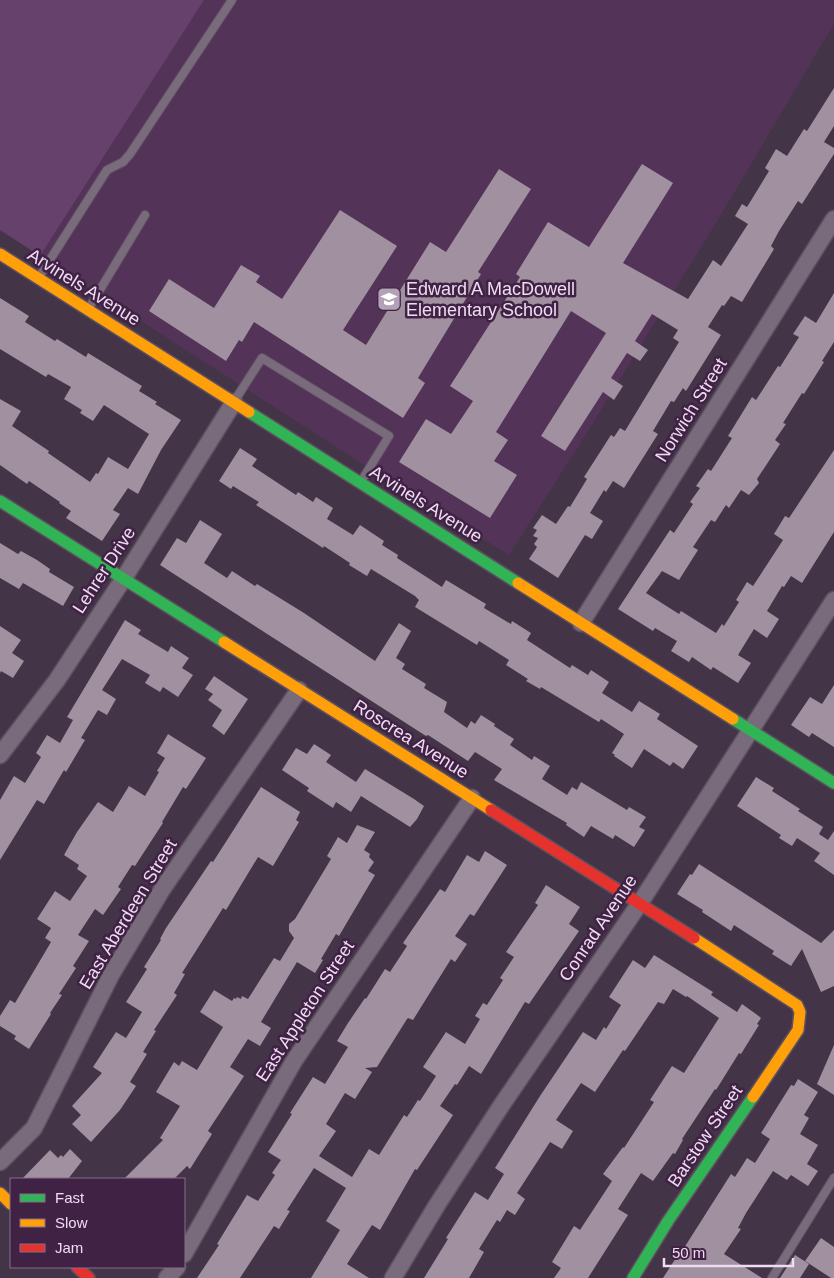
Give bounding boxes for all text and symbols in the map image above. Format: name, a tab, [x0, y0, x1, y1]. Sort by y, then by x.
street label: Arvinels Avenue	[24, 244, 144, 330]
place label: Edward A MacDowell Elementary School	[406, 279, 575, 320]
school or university icon: Edward A MacDowell Elementary School	[376, 286, 402, 312]
street label: Norwich Street	[651, 355, 731, 465]
street label: Arvinels Avenue	[366, 461, 486, 547]
street label: Lehrer Drive	[69, 523, 139, 617]
street label: Roscrea Avenue	[350, 696, 472, 782]
street label: East Aberdeen Street	[75, 836, 181, 992]
street label: Conrad Avenue	[555, 871, 641, 985]
street label: East Appleton Street	[252, 937, 358, 1085]
street label: Barstow Street	[664, 1081, 746, 1191]
legend	[10, 1178, 185, 1268]
text: Fast	[55, 1189, 85, 1206]
text: Slow	[55, 1214, 88, 1231]
scale bar	[664, 1236, 793, 1268]
text: Jam	[55, 1239, 83, 1256]
text: 50 m	[672, 1244, 705, 1261]

